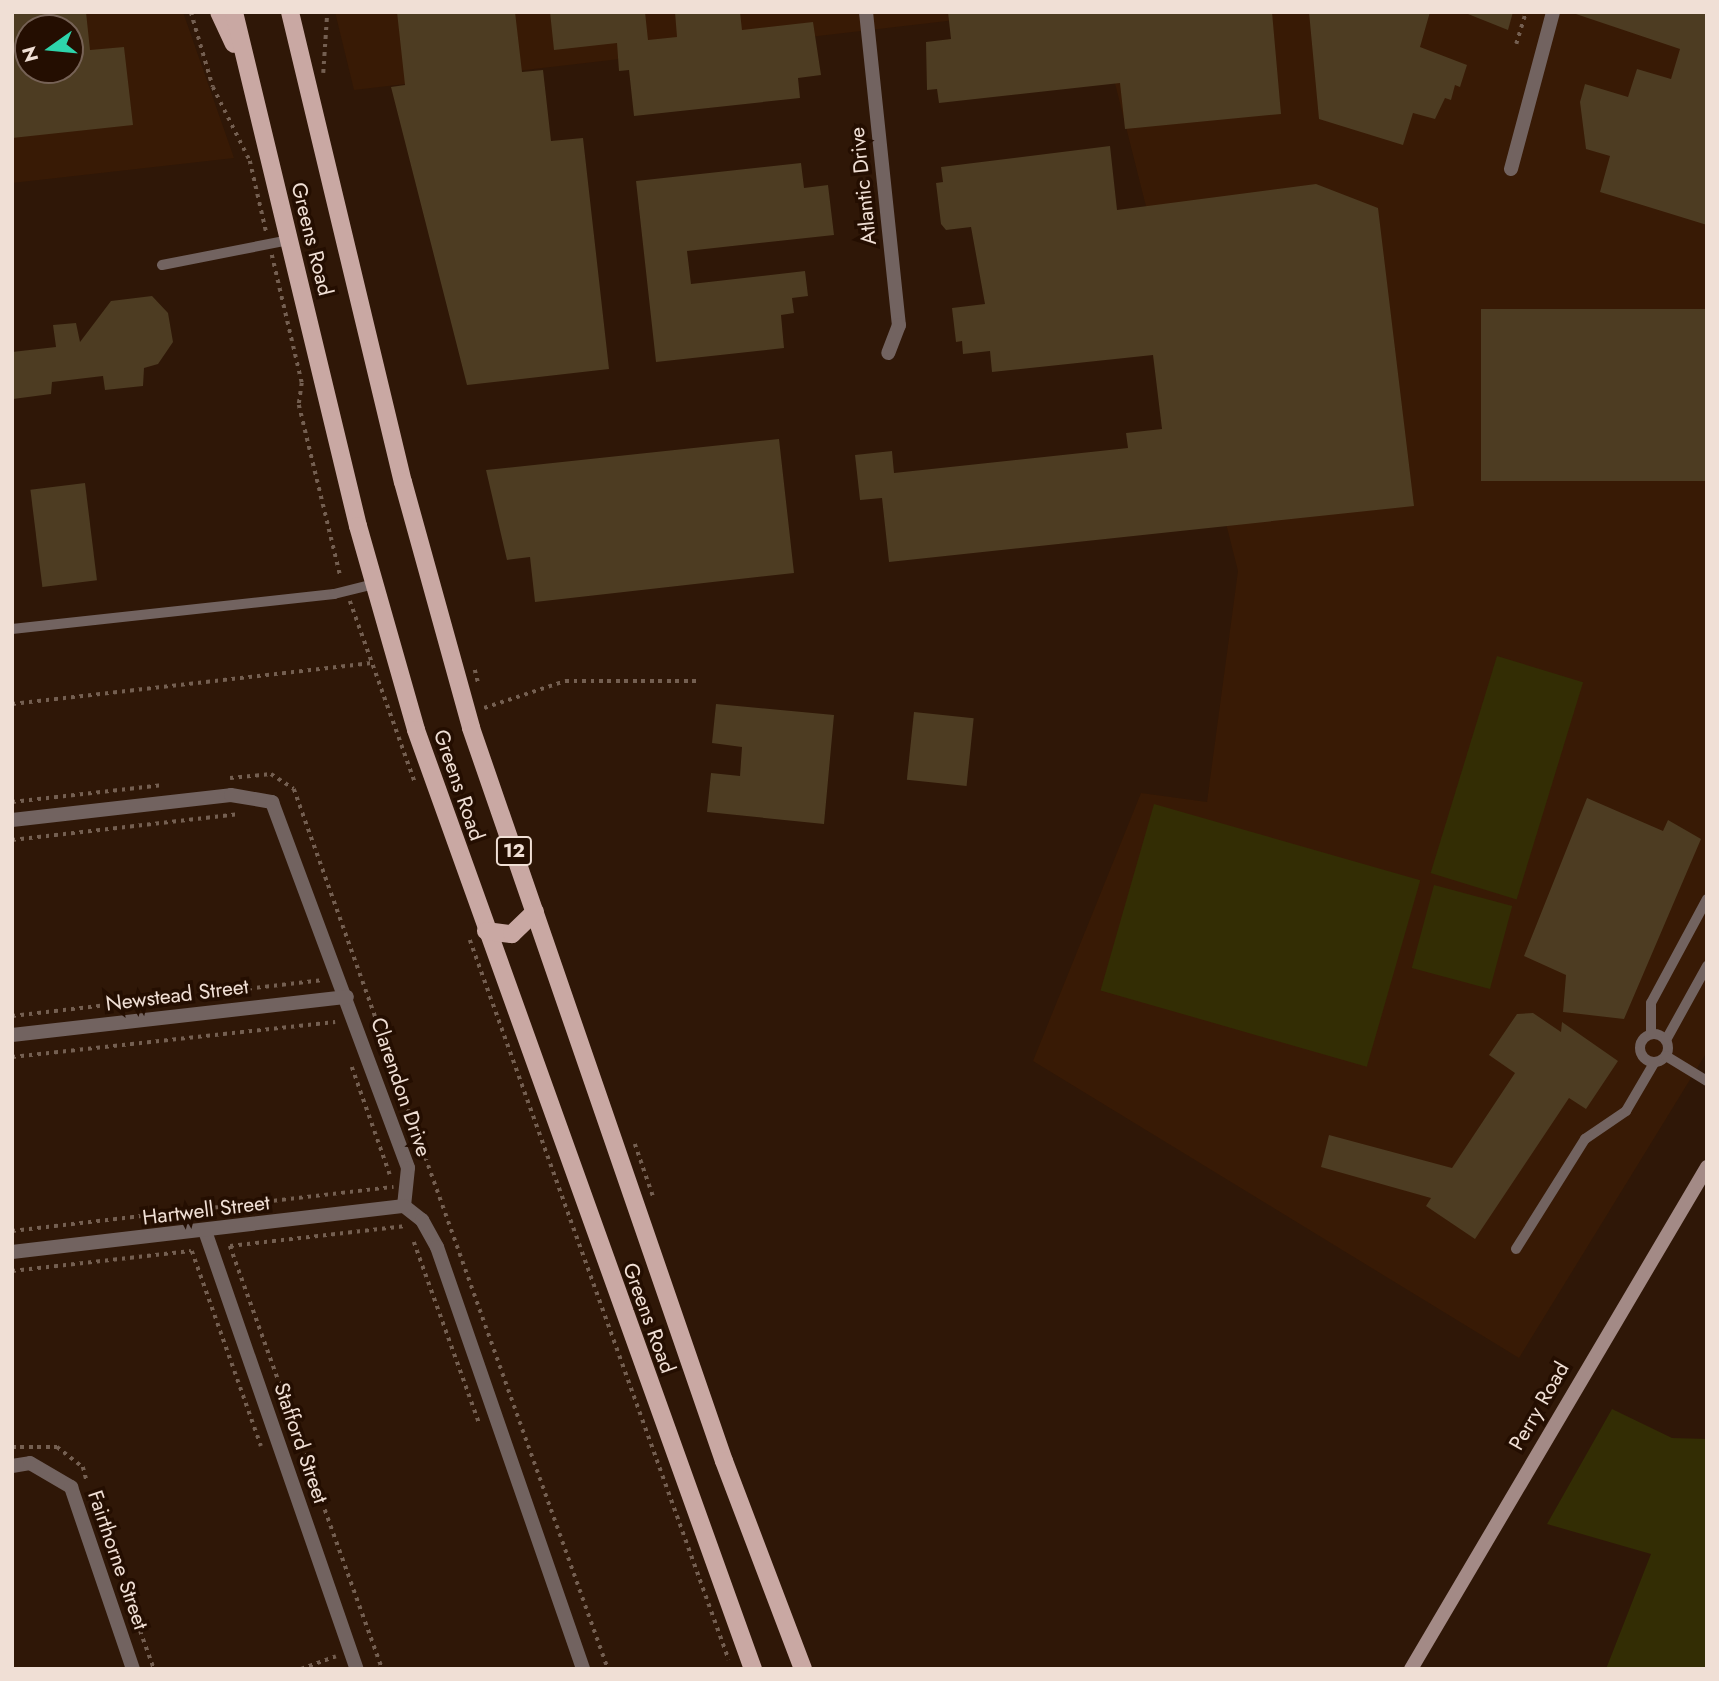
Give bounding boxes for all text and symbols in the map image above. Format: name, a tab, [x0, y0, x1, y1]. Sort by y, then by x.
north arrow	[14, 14, 84, 84]
text: N	[15, 43, 45, 65]
street label: Atlantic Drive	[844, 126, 882, 246]
street label: Greens Road	[286, 180, 338, 298]
street label: Greens Road	[428, 726, 490, 844]
road number: 12	[495, 836, 533, 866]
street label: Newstead Street	[104, 974, 250, 1016]
street label: Clarendon Drive	[365, 1014, 437, 1160]
street label: Hartwell Street	[141, 1190, 271, 1230]
street label: Greens Road	[617, 1259, 681, 1377]
street label: Perry Road	[1504, 1357, 1574, 1455]
street label: Stafford Street	[269, 1379, 333, 1507]
street label: Fairthorne Street	[82, 1487, 154, 1633]

